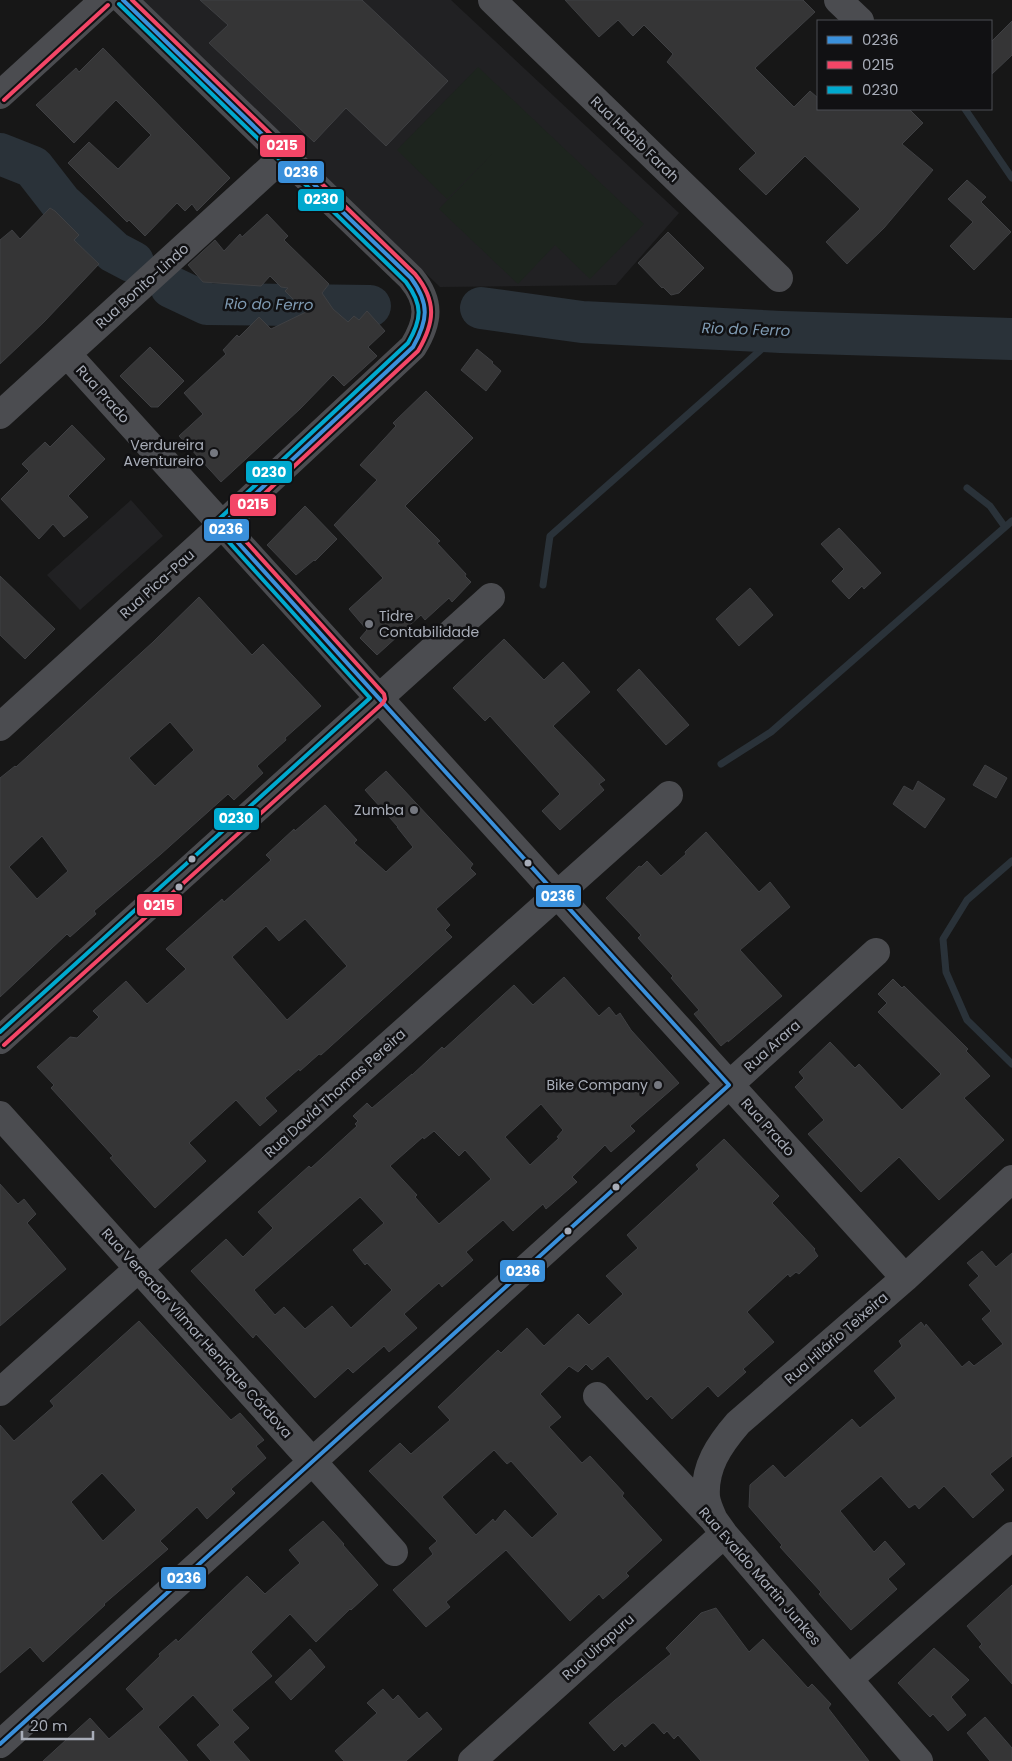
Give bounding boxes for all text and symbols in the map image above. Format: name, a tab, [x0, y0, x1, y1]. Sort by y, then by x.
legend	[817, 20, 992, 110]
text: 0236	[862, 29, 898, 50]
text: 0215	[862, 54, 894, 75]
text: 0230	[862, 79, 898, 100]
street label: Rua Habib Farah	[586, 91, 684, 187]
line badge: 0215	[259, 134, 306, 158]
text: 0215	[266, 135, 298, 155]
line badge: 0236	[277, 160, 325, 184]
text: 0236	[284, 162, 318, 182]
line badge: 0230	[297, 188, 345, 212]
text: 0230	[304, 189, 338, 209]
street label: Rua Bonito-Lindo	[91, 239, 193, 333]
water label: Rio do Ferro	[224, 293, 314, 315]
water label: Rio do Ferro	[701, 317, 791, 341]
street label: Rua Prado	[72, 361, 135, 427]
place label: Verdureira Aventureiro	[123, 435, 204, 471]
marker: Verdureira Aventureiro	[208, 447, 220, 459]
line badge: 0230	[245, 460, 293, 484]
text: 0230	[252, 462, 286, 482]
line badge: 0215	[229, 493, 277, 517]
text: 0215	[237, 494, 269, 514]
line badge: 0236	[203, 518, 250, 542]
text: 0236	[209, 519, 243, 539]
street label: Rua Pica-Pau	[115, 545, 199, 623]
place label: Tidre Contabilidade	[379, 606, 479, 642]
marker: Tidre Contabilidade	[363, 618, 375, 630]
place label: Zumba	[354, 800, 404, 820]
marker: Zumba	[408, 804, 420, 816]
line badge: 0230	[213, 807, 260, 831]
text: 0230	[219, 808, 253, 828]
unlabelled marker	[187, 854, 197, 864]
unlabelled marker	[523, 858, 533, 868]
unlabelled marker	[174, 882, 184, 892]
line badge: 0236	[535, 884, 582, 908]
text: 0236	[541, 886, 575, 906]
line badge: 0215	[136, 893, 183, 917]
text: 0215	[143, 895, 175, 915]
street label: Rua Arara	[739, 1015, 805, 1077]
street label: Rua David Thomas Pereira	[260, 1024, 410, 1162]
place label: Bike Company	[546, 1075, 648, 1095]
marker: Bike Company	[652, 1079, 664, 1091]
street label: Rua Prado	[737, 1094, 800, 1160]
unlabelled marker	[611, 1182, 621, 1192]
street label: Rua Vereador Vilmar Henrique Córdova	[97, 1224, 297, 1442]
unlabelled marker	[563, 1226, 573, 1236]
line badge: 0236	[499, 1259, 546, 1283]
text: 0236	[506, 1261, 540, 1281]
street label: Rua Hilário Teixeira	[780, 1287, 892, 1389]
street label: Rua Evaldo Martin Junkes	[694, 1503, 826, 1649]
line badge: 0236	[160, 1566, 207, 1590]
text: 0236	[167, 1568, 201, 1588]
street label: Rua Uirapuru	[558, 1609, 638, 1685]
scale bar	[22, 1708, 94, 1740]
text: 20 m	[30, 1715, 68, 1736]

